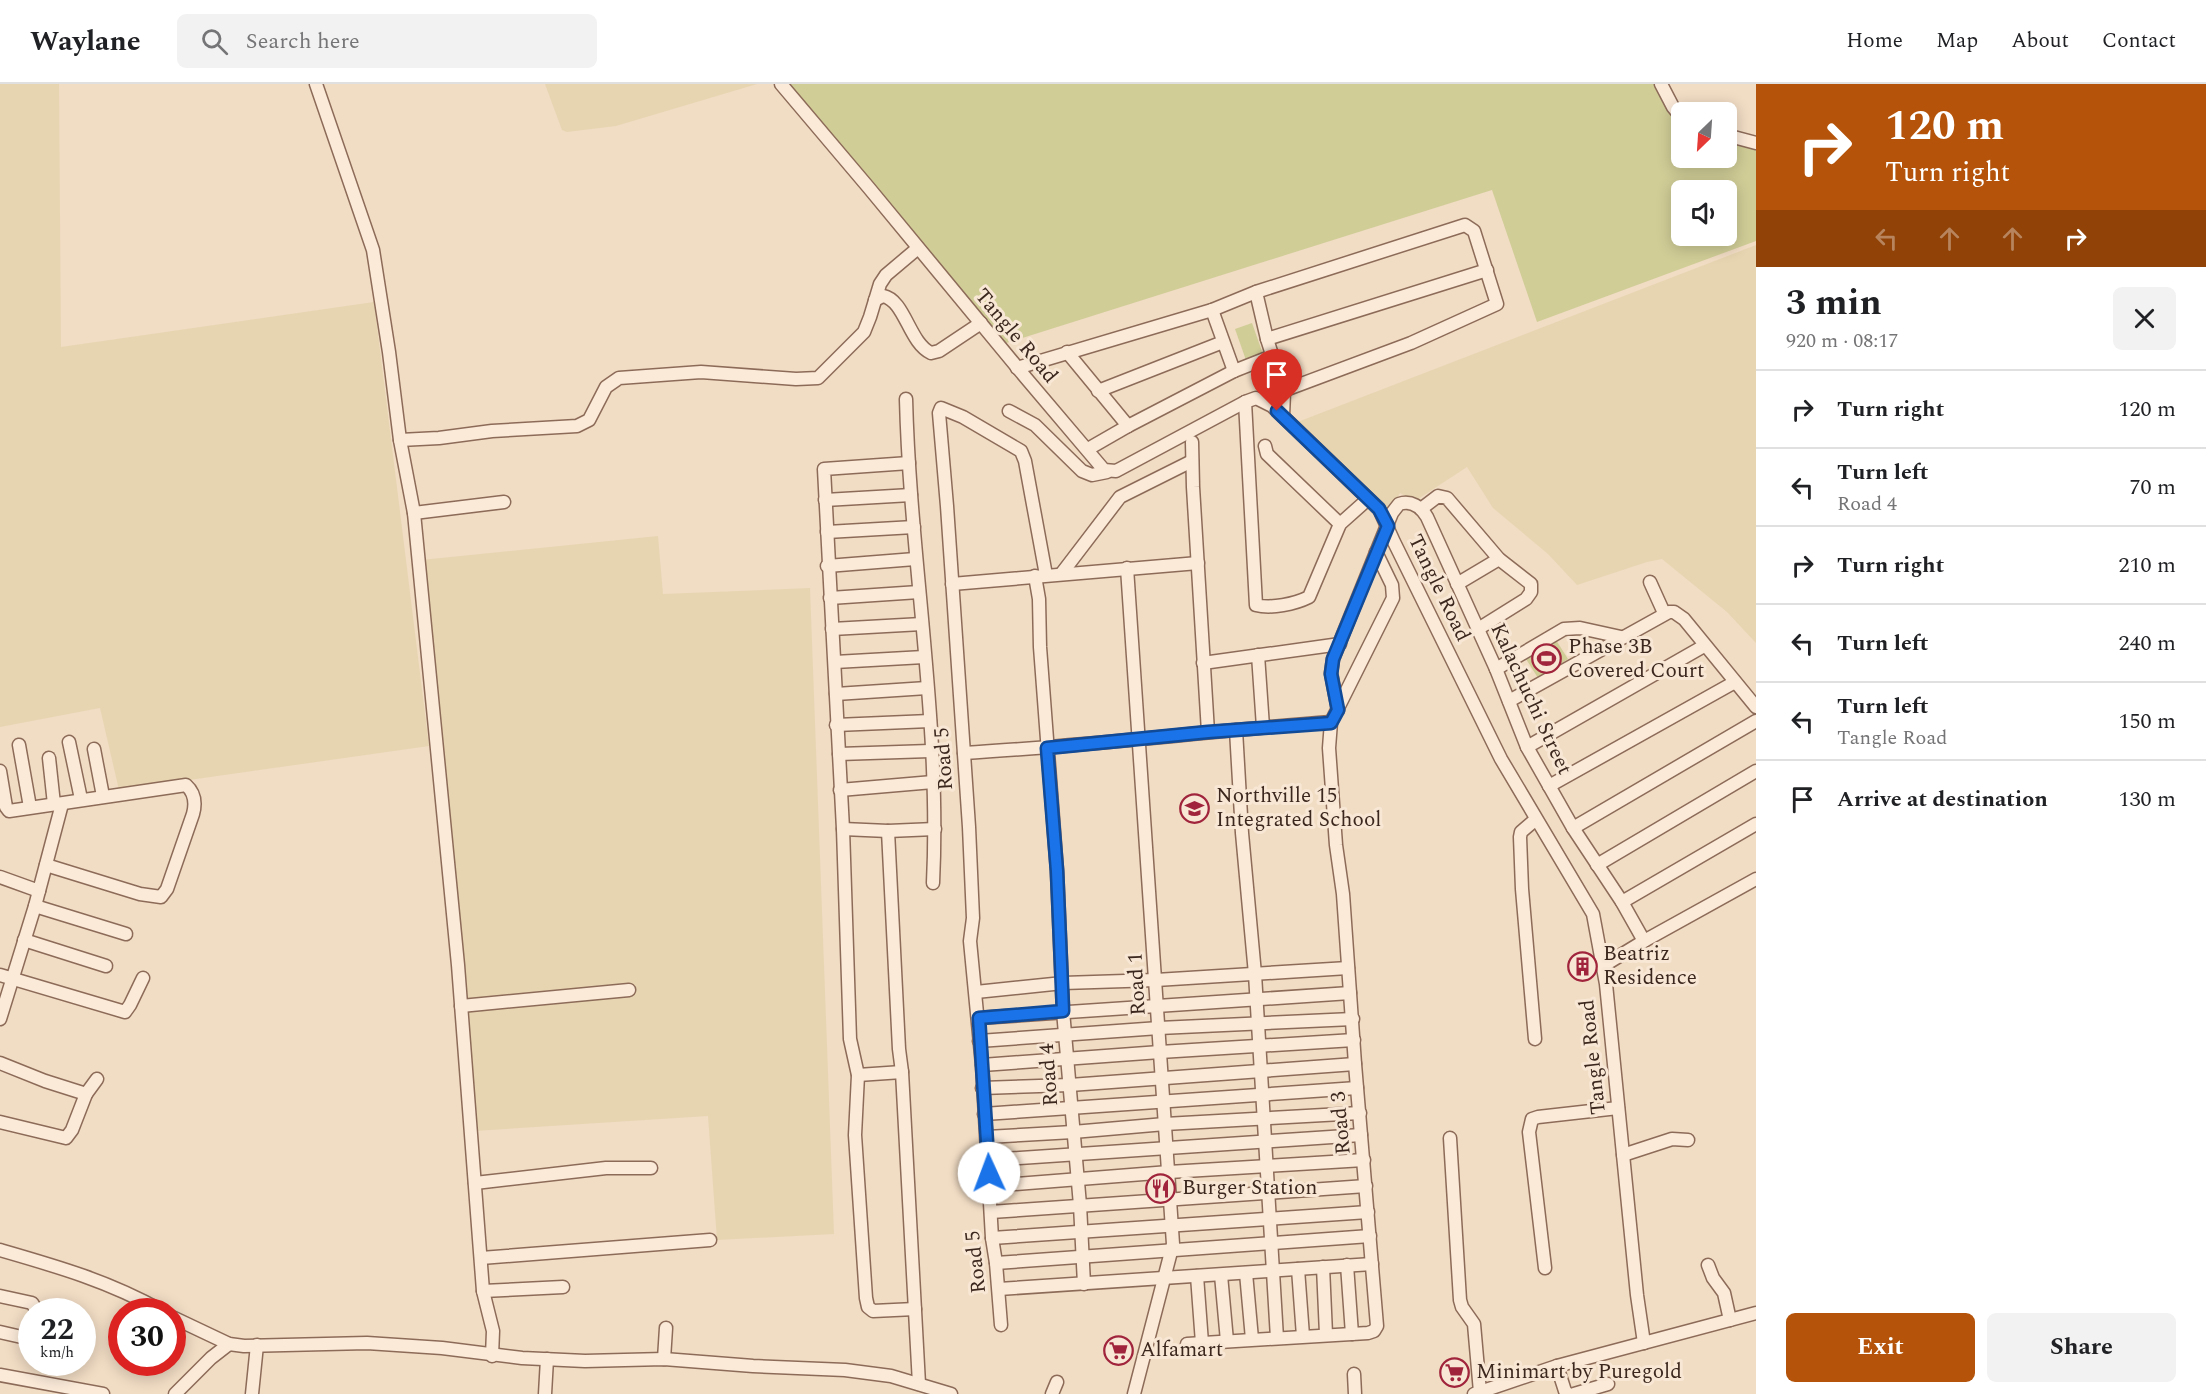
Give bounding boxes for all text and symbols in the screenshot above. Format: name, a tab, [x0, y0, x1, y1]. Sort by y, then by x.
search box	[177, 14, 597, 68]
text: Waylane	[30, 20, 141, 63]
icon: search	[198, 25, 231, 58]
text: Search here	[246, 25, 360, 58]
text: Home	[1846, 25, 1903, 57]
text: Map	[1936, 25, 1978, 57]
text: About	[2011, 25, 2069, 57]
text: Contact	[2102, 25, 2176, 57]
text: 120 m	[1885, 95, 2004, 158]
north arrow	[1671, 102, 1737, 168]
map controls	[1671, 102, 1737, 246]
icon: right	[1786, 108, 1864, 186]
text: Turn right	[1885, 152, 2010, 194]
button: sound	[1671, 180, 1737, 246]
icon: left	[1870, 222, 1903, 255]
icon: ahead	[1933, 222, 1966, 255]
icon: ahead	[1996, 222, 2029, 255]
icon: right	[2059, 222, 2092, 255]
text: 3 min	[1786, 276, 1882, 331]
street label: Tangle Road	[966, 281, 1066, 391]
button: close	[2113, 287, 2176, 350]
text: 920 m · 08:17	[1786, 326, 1898, 356]
pin	[1251, 349, 1302, 411]
icon: arrive	[1260, 358, 1293, 391]
icon: right	[1786, 393, 1819, 426]
text: Turn right	[1837, 393, 1944, 426]
text: 120 m	[2119, 393, 2176, 426]
text: Turn left	[1837, 456, 1929, 489]
icon: left	[1786, 471, 1819, 504]
text: 70 m	[2130, 471, 2176, 504]
text: Road 4	[1837, 489, 1897, 519]
street label: Tangle Road	[1399, 529, 1479, 647]
icon: right	[1786, 549, 1819, 582]
text: Turn right	[1837, 549, 1944, 582]
text: 210 m	[2119, 549, 2176, 582]
street label: Kalachuchi Street	[1482, 618, 1580, 780]
icon: left	[1786, 627, 1819, 660]
text: Turn left	[1837, 627, 1929, 660]
text: 240 m	[2119, 627, 2176, 660]
place label: Phase 3B Covered Court	[1568, 631, 1704, 687]
sports icon: Phase 3B Covered Court	[1531, 643, 1563, 675]
text: Turn left	[1837, 690, 1929, 723]
icon: left	[1786, 705, 1819, 738]
text: 150 m	[2119, 705, 2176, 738]
text: Tangle Road	[1837, 723, 1947, 753]
street label: Road 5	[926, 726, 962, 792]
place label: Northville 15 Integrated School	[1216, 780, 1381, 836]
icon: arrive	[1786, 783, 1819, 816]
text: Arrive at destination	[1837, 783, 2048, 816]
text: 130 m	[2119, 783, 2176, 816]
school or university icon: Northville 15 Integrated School	[1179, 792, 1211, 824]
place label: Beatriz Residence	[1603, 938, 1697, 994]
building icon: Beatriz Residence	[1566, 950, 1598, 982]
street label: Road 1	[1119, 952, 1155, 1016]
street label: Tangle Road	[1571, 998, 1615, 1116]
street label: Road 4	[1031, 1042, 1067, 1108]
street label: Road 3	[1322, 1090, 1360, 1156]
position arrow	[957, 1141, 1021, 1205]
restaurant icon: Burger Station	[1145, 1172, 1177, 1204]
place label: Burger Station	[1182, 1172, 1318, 1204]
street label: Road 5	[957, 1229, 995, 1295]
speed limit sign: 30	[108, 1298, 186, 1376]
text: 22	[40, 1307, 74, 1353]
button: Exit	[1786, 1313, 1975, 1382]
button: Share	[1987, 1313, 2176, 1382]
supermarket icon: Alfamart	[1103, 1334, 1135, 1366]
place label: Alfamart	[1140, 1334, 1223, 1366]
text: km/h	[40, 1341, 74, 1364]
supermarket icon: Minimart by Puregold	[1439, 1356, 1471, 1388]
place label: Minimart by Puregold	[1476, 1356, 1682, 1388]

